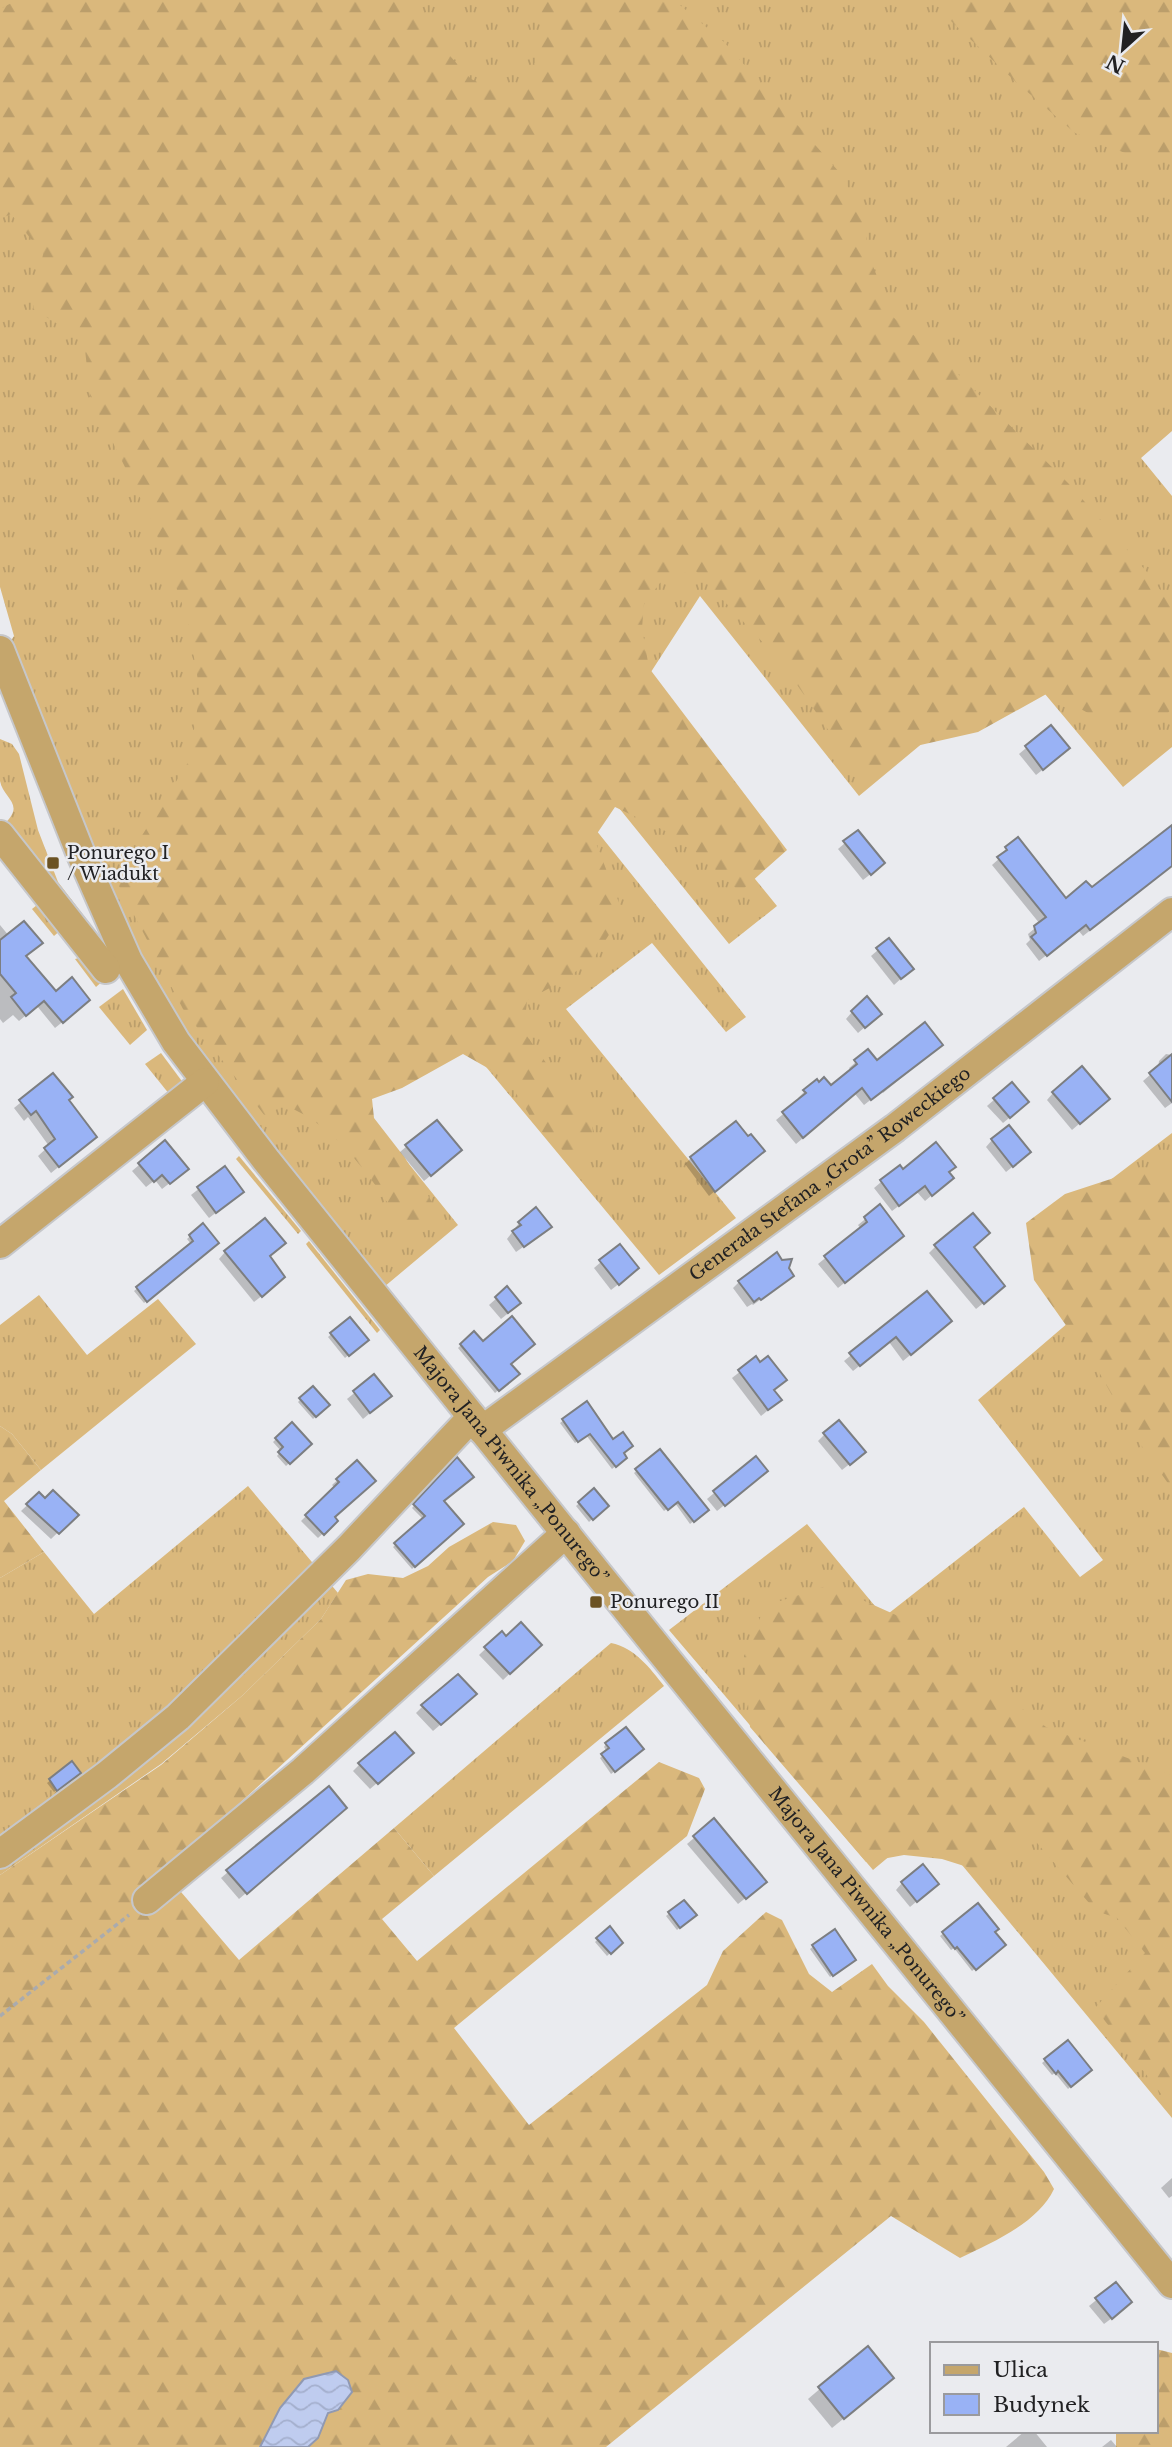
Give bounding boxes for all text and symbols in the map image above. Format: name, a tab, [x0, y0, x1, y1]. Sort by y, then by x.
north arrow	[1088, 14, 1158, 84]
text: N	[1102, 49, 1129, 78]
place label: Ponurego I / Wiadukt	[67, 842, 169, 885]
marker: Ponurego I / Wiadukt	[45, 855, 61, 871]
street label: Generała Stefana „Grota” Roweckiego	[685, 1062, 975, 1286]
street label: Majora Jana Piwnika „Ponurego”	[409, 1342, 613, 1588]
place label: Ponurego II	[610, 1591, 719, 1613]
marker: Ponurego II	[588, 1594, 604, 1610]
street label: Majora Jana Piwnika „Ponurego”	[764, 1783, 968, 2028]
legend	[930, 2342, 1158, 2433]
text: Ulica	[993, 2357, 1048, 2383]
text: Budynek	[993, 2392, 1090, 2418]

